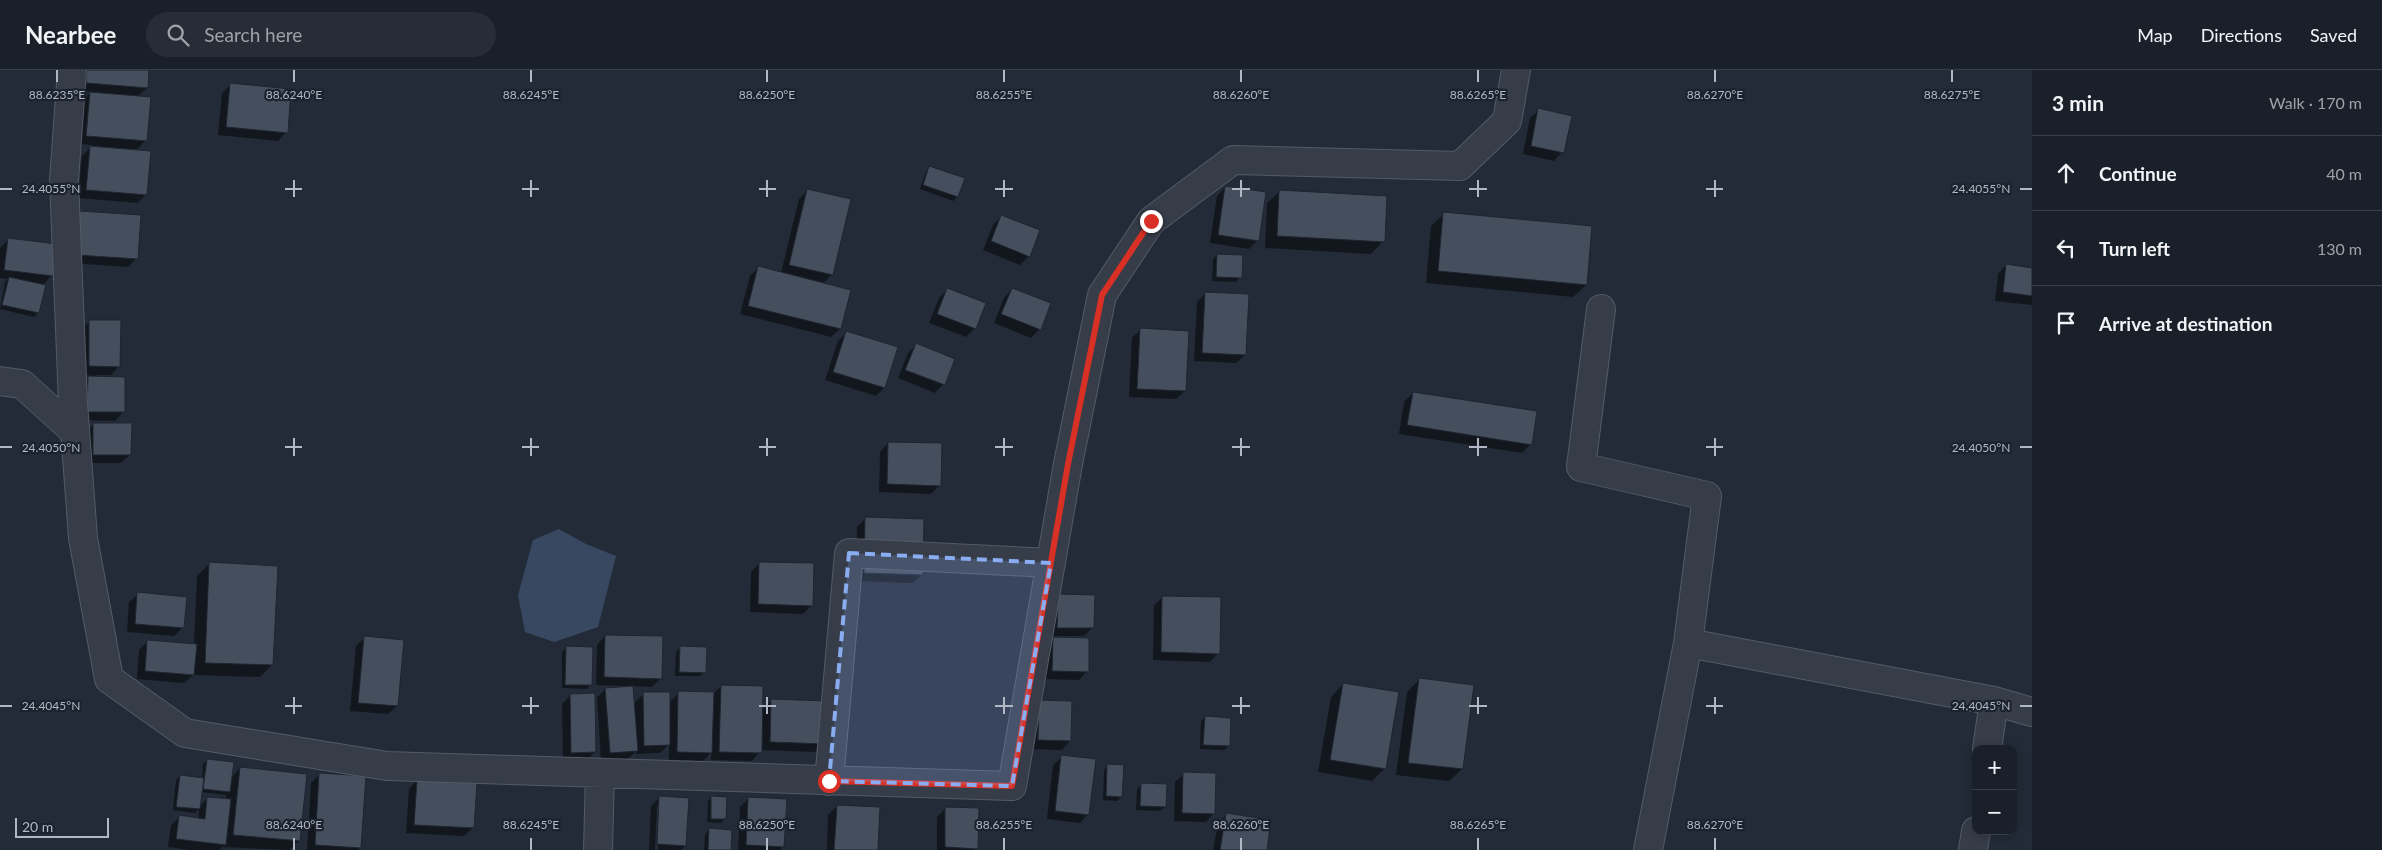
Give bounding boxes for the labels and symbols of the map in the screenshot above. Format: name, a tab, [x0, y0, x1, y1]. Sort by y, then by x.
text: 88.6235°E	[29, 87, 85, 102]
text: 88.6240°E	[266, 87, 322, 102]
text: 88.6245°E	[503, 87, 559, 102]
text: 88.6250°E	[739, 87, 795, 102]
text: 88.6255°E	[976, 87, 1032, 102]
text: 88.6260°E	[1213, 87, 1269, 102]
text: 88.6265°E	[1450, 87, 1506, 102]
text: 88.6270°E	[1687, 87, 1743, 102]
text: 88.6275°E	[1924, 87, 1980, 102]
text: 24.4055°N	[22, 181, 80, 196]
text: 24.4055°N	[1952, 181, 2010, 196]
route end	[1140, 210, 1163, 233]
text: 24.4050°N	[22, 440, 80, 455]
text: 24.4050°N	[1952, 440, 2010, 455]
text: 24.4045°N	[22, 698, 80, 713]
text: 24.4045°N	[1952, 698, 2010, 713]
route start	[818, 770, 841, 793]
scale bar	[15, 815, 109, 838]
text: 88.6240°E	[266, 817, 322, 832]
text: 88.6245°E	[503, 817, 559, 832]
text: 88.6250°E	[739, 817, 795, 832]
text: 88.6255°E	[976, 817, 1032, 832]
text: 88.6260°E	[1213, 817, 1269, 832]
text: 88.6265°E	[1450, 817, 1506, 832]
text: 88.6270°E	[1687, 817, 1743, 832]

